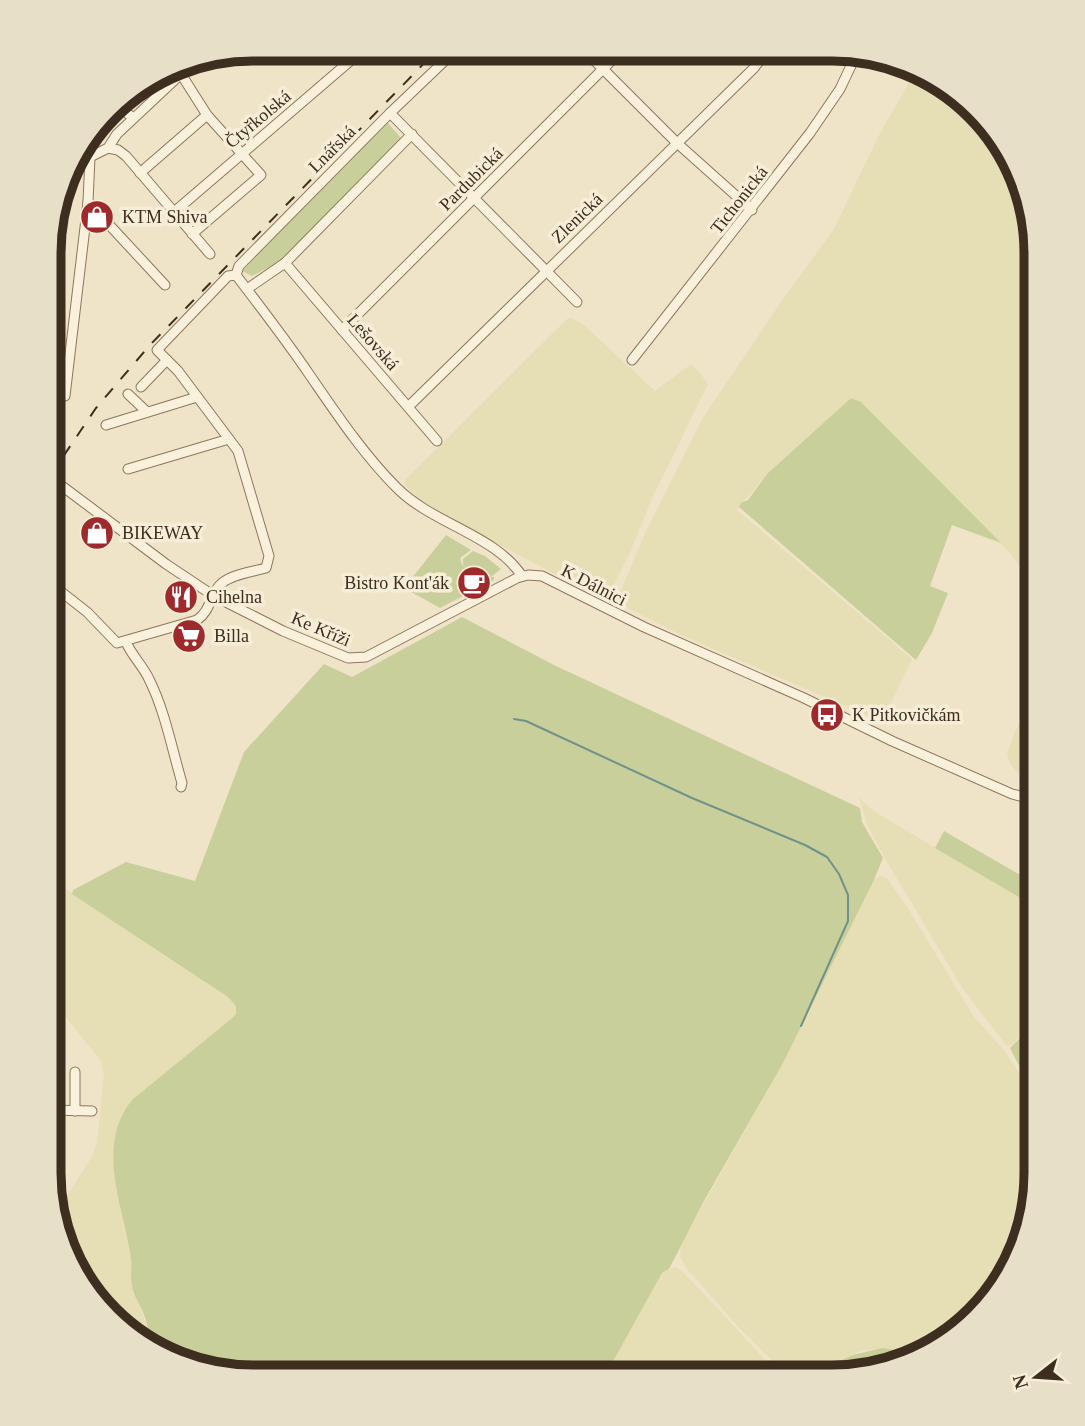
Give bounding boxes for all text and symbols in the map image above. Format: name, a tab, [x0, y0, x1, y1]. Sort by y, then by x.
street label: Čtyřkolská	[221, 85, 295, 152]
street label: Lnářská	[304, 121, 360, 177]
street label: Pardubická	[435, 143, 507, 215]
street label: Tichonická	[706, 162, 772, 238]
street label: Zlenická	[547, 189, 607, 247]
shop icon: KTM Shiva	[78, 198, 116, 236]
place label: KTM Shiva	[122, 207, 208, 227]
street label: Lešovská	[343, 310, 403, 374]
shop icon: BIKEWAY	[78, 514, 116, 552]
place label: BIKEWAY	[122, 523, 203, 543]
street label: K Dálnici	[558, 560, 630, 610]
cafe icon: Bistro Kont'ák	[455, 564, 493, 602]
place label: Bistro Kont'ák	[344, 573, 449, 593]
restaurant icon: Cihelna	[162, 578, 200, 616]
place label: Cihelna	[206, 587, 262, 607]
street label: Ke Kříži	[288, 608, 354, 650]
supermarket icon: Billa	[170, 617, 208, 655]
place label: Billa	[214, 626, 249, 646]
bus stop icon: K Pitkovičkám	[808, 696, 846, 734]
place label: K Pitkovičkám	[852, 705, 961, 725]
north arrow	[1001, 1342, 1071, 1412]
text: N	[1008, 1372, 1032, 1391]

